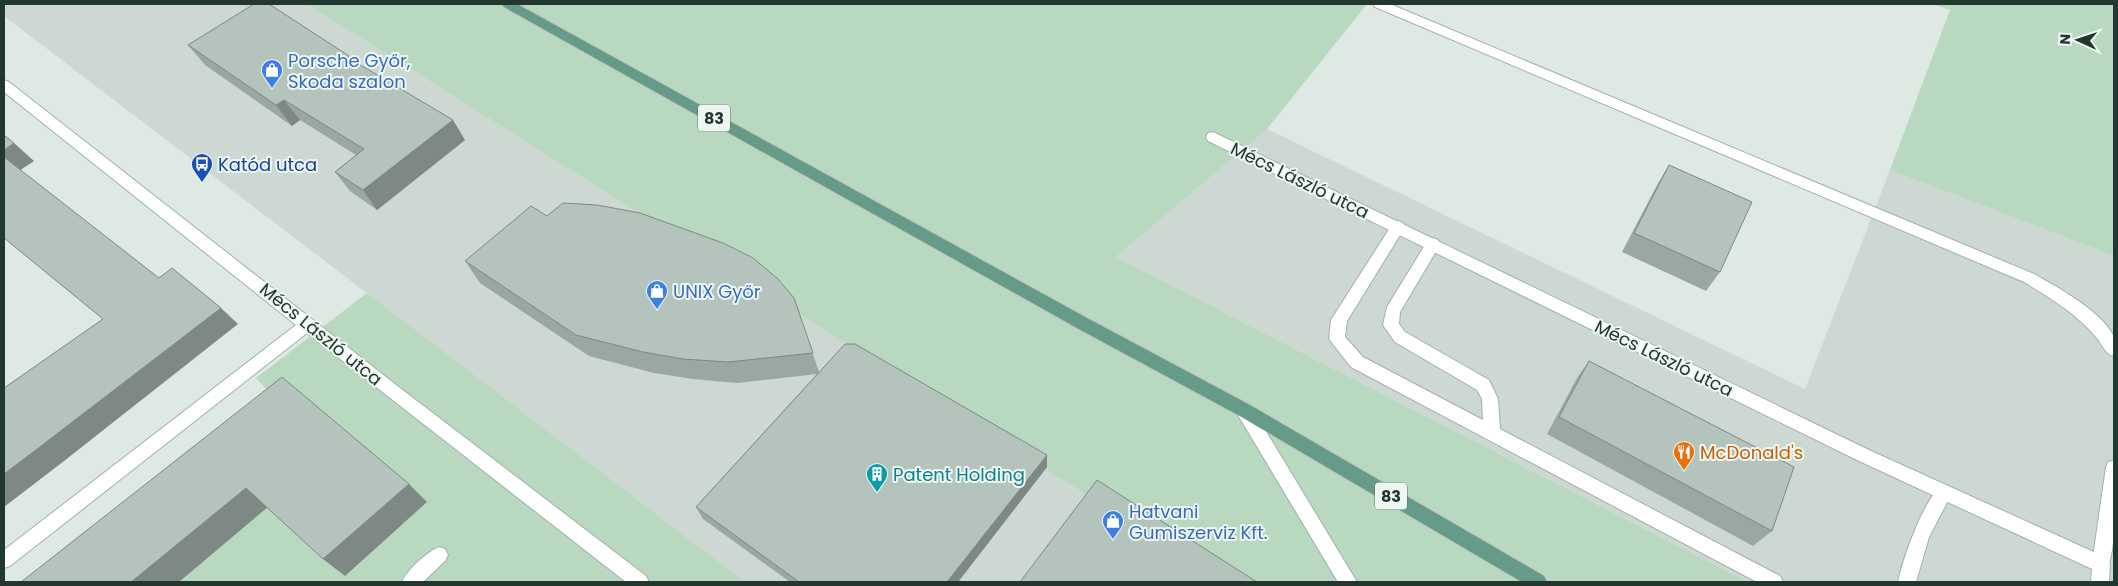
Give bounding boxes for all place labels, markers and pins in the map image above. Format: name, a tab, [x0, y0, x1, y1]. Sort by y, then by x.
place label: Porsche Győr, Skoda szalon	[288, 48, 411, 94]
shop icon: Porsche Győr, Skoda szalon	[260, 58, 284, 89]
bus stop icon: Katód utca	[190, 152, 214, 183]
place label: Katód utca	[218, 152, 317, 177]
shop icon: UNIX Győr	[645, 279, 669, 310]
place label: UNIX Győr	[673, 279, 761, 304]
restaurant icon: McDonald's	[1672, 440, 1696, 471]
place label: McDonald's	[1700, 440, 1803, 465]
building icon: Patent Holding	[865, 462, 889, 493]
place label: Patent Holding	[893, 462, 1025, 487]
place label: Hatvani Gumiszerviz Kft.	[1129, 499, 1268, 545]
shop icon: Hatvani Gumiszerviz Kft.	[1101, 509, 1125, 540]

